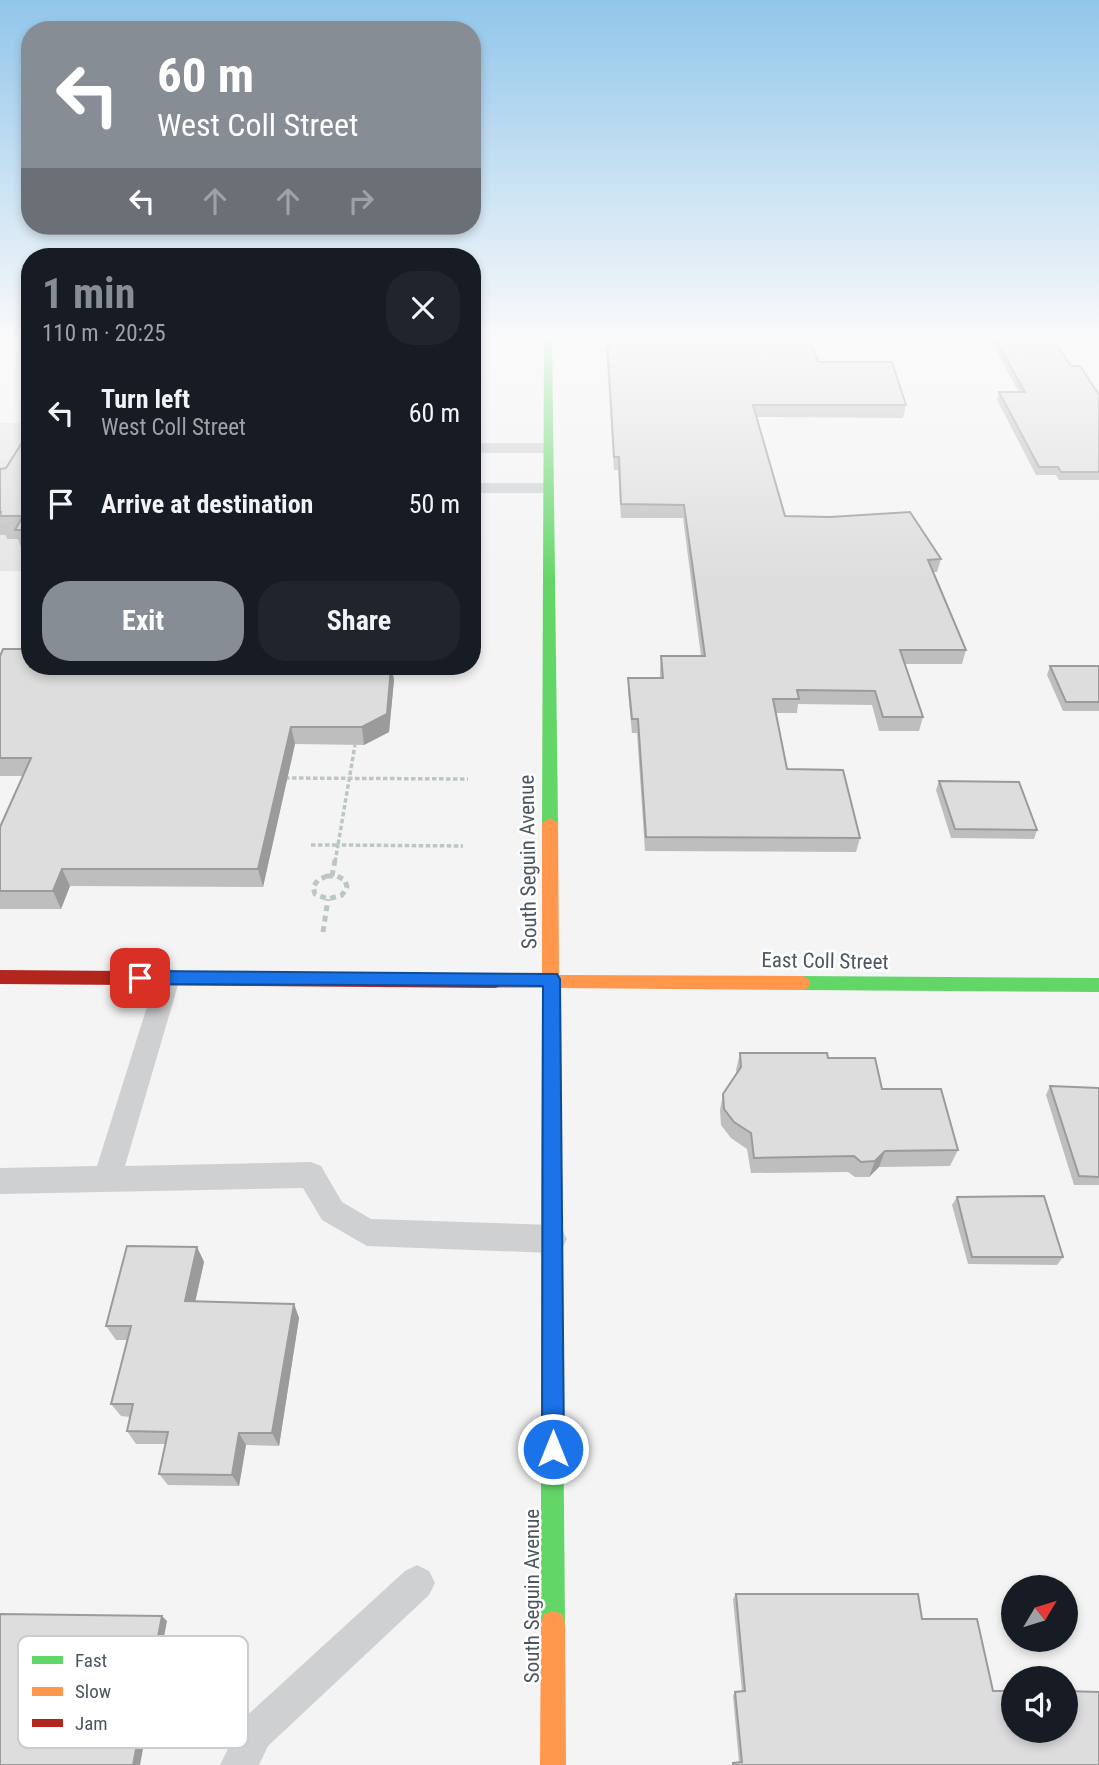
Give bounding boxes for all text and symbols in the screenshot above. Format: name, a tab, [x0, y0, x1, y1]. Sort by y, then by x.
text: 60 m	[157, 47, 254, 104]
icon: left	[42, 49, 133, 140]
text: West Coll Street	[157, 106, 359, 144]
icon: left	[123, 182, 161, 220]
icon: ahead	[196, 182, 234, 220]
icon: ahead	[269, 182, 307, 220]
icon: right	[342, 182, 380, 220]
text: 1 min	[42, 269, 135, 318]
button: close	[386, 271, 460, 345]
text: 110 m · 20:25	[42, 320, 166, 347]
text: Turn left	[101, 384, 190, 414]
icon: left	[42, 394, 80, 432]
text: 60 m	[409, 398, 460, 428]
text: West Coll Street	[101, 414, 246, 441]
icon: arrive	[42, 485, 80, 523]
text: Arrive at destination	[101, 489, 313, 519]
text: 50 m	[409, 489, 460, 519]
button: Exit	[42, 581, 244, 661]
button: Share	[258, 581, 460, 661]
street label: South Seguin Avenue	[514, 775, 542, 949]
pin	[110, 948, 170, 1008]
street label: East Coll Street	[761, 948, 889, 974]
icon: arrive	[121, 959, 159, 997]
position arrow	[516, 1412, 590, 1486]
street label: South Seguin Avenue	[520, 1509, 544, 1683]
north arrow	[1001, 1575, 1078, 1652]
map controls	[1001, 1575, 1078, 1743]
legend	[18, 1636, 248, 1748]
text: Fast	[75, 1649, 107, 1672]
button: sound	[1001, 1666, 1078, 1743]
text: Slow	[75, 1680, 111, 1703]
text: Jam	[75, 1712, 108, 1735]

